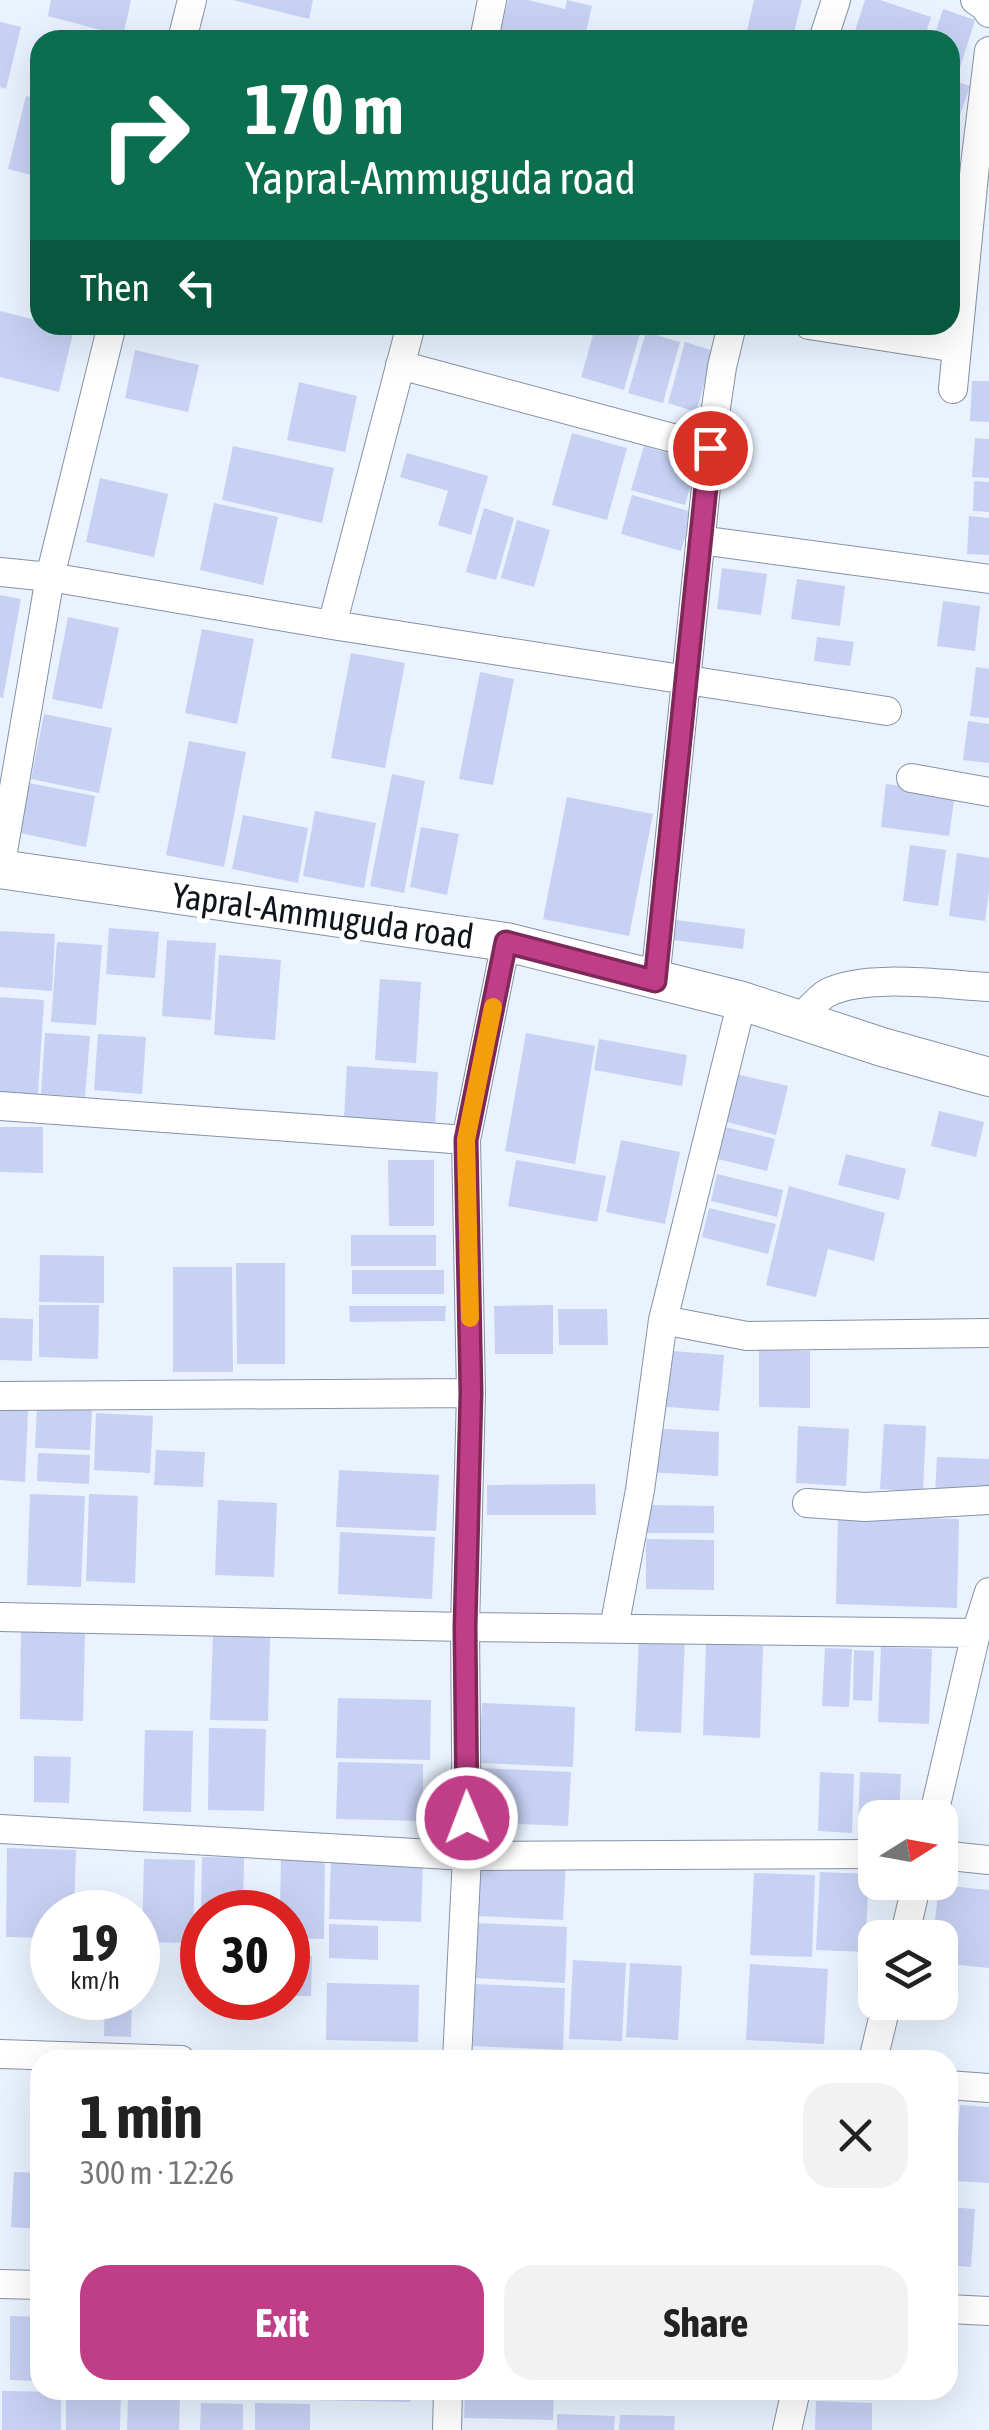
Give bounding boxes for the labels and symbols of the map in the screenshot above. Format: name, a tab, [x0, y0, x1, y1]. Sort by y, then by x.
pin	[668, 406, 753, 491]
street label: Yapral-Ammuguda road	[170, 874, 476, 956]
position arrow	[415, 1766, 519, 1870]
north arrow	[858, 1800, 958, 1900]
speed limit sign: 30	[180, 1890, 310, 2020]

